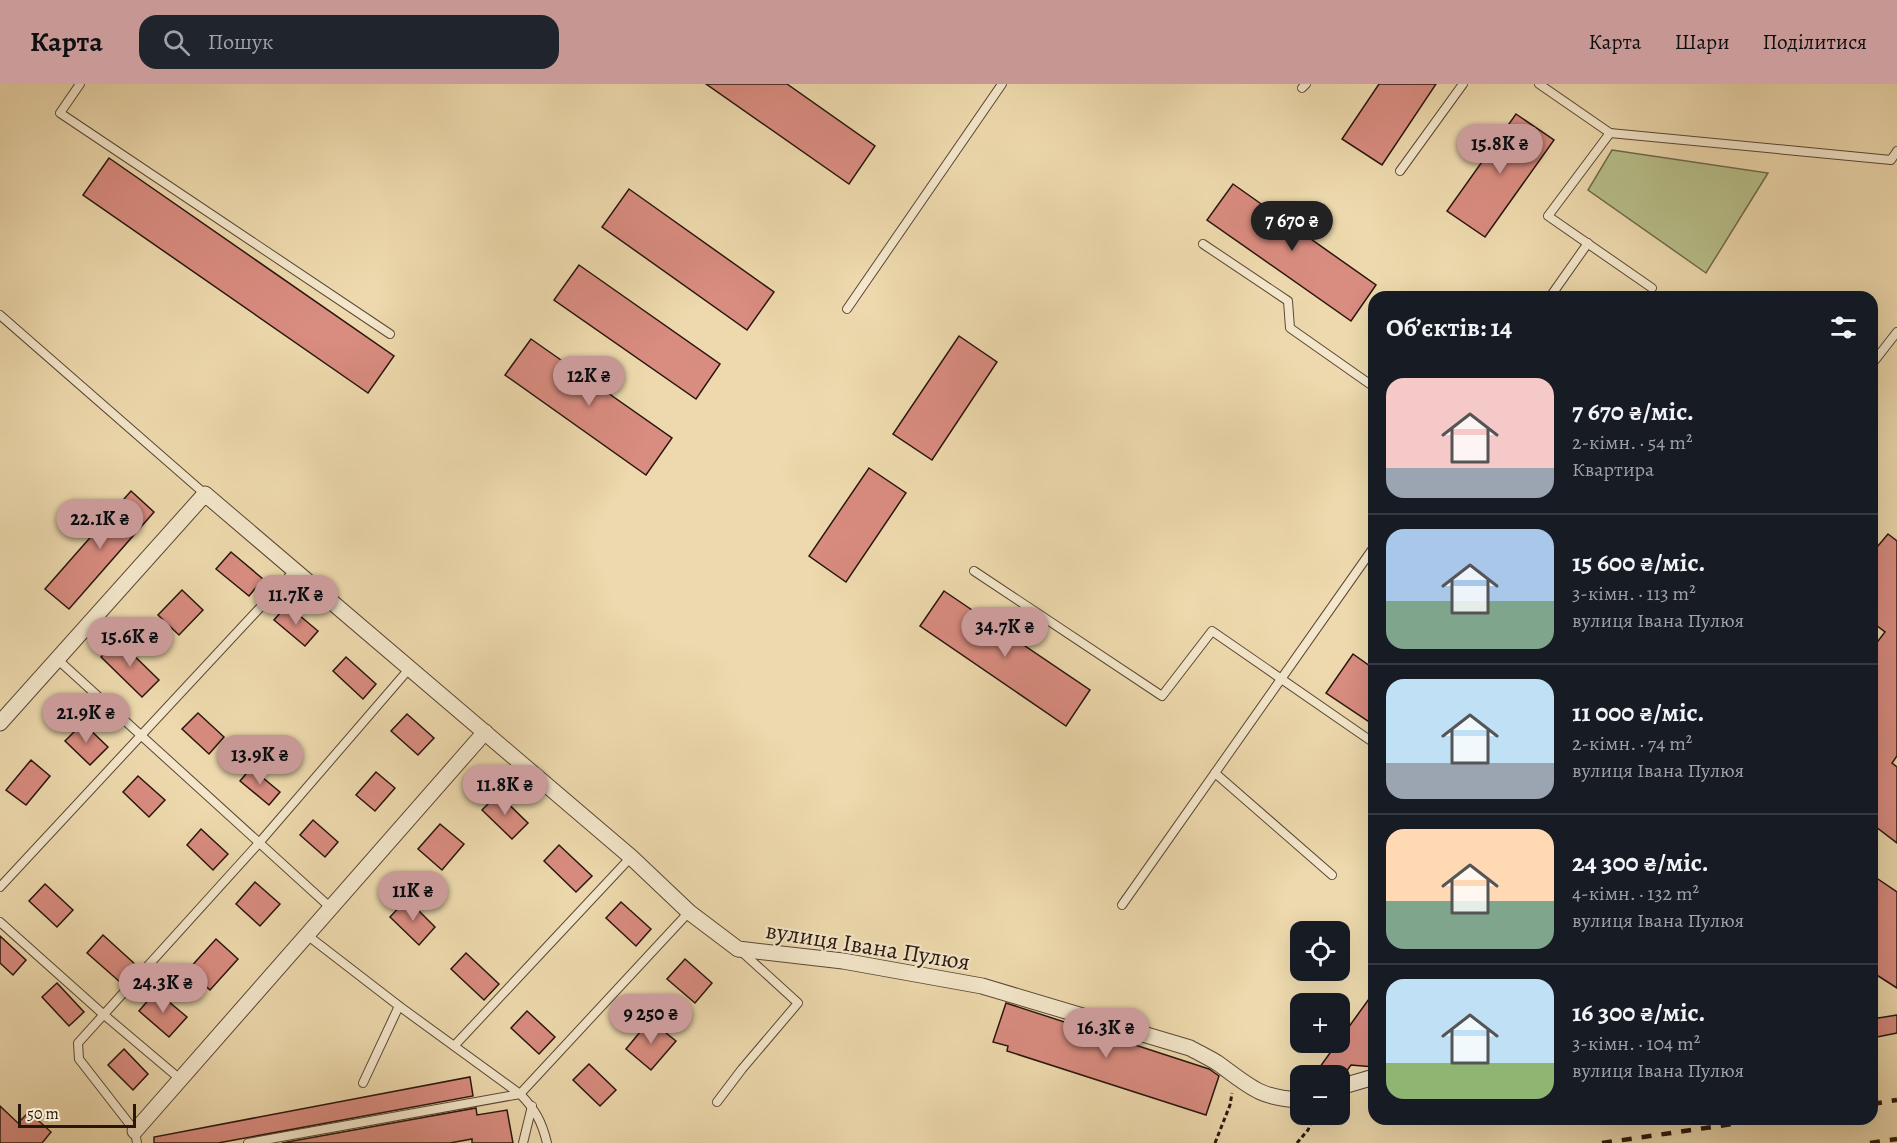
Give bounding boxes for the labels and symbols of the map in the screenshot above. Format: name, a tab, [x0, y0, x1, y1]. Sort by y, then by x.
pin: 15.8K ₴	[1445, 124, 1555, 175]
pin: 7 670 ₴	[1237, 201, 1347, 252]
pin: 12K ₴	[547, 356, 631, 407]
pin: 22.1K ₴	[45, 499, 155, 550]
pin: 11.7K ₴	[241, 575, 351, 626]
pin: 34.7K ₴	[950, 607, 1060, 658]
pin: 15.6K ₴	[75, 617, 185, 668]
pin: 21.9K ₴	[31, 693, 141, 744]
pin: 13.9K ₴	[205, 735, 315, 786]
pin: 11.8K ₴	[450, 765, 560, 816]
pin: 11K ₴	[371, 871, 455, 922]
street label: вулиця Івана Пулюя	[764, 914, 972, 978]
pin: 24.3K ₴	[108, 963, 218, 1014]
pin: 9 250 ₴	[596, 994, 706, 1045]
pin: 16.3K ₴	[1051, 1008, 1161, 1059]
scale bar	[18, 1101, 136, 1128]

